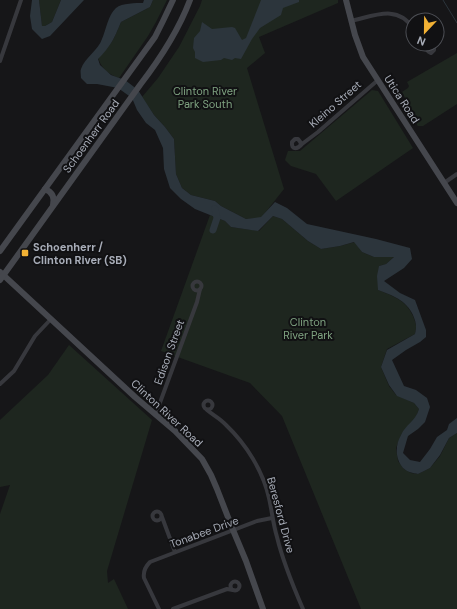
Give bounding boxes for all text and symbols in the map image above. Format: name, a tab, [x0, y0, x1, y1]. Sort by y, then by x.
north arrow	[405, 12, 445, 52]
text: N	[415, 33, 428, 49]
street label: Utica Road	[381, 72, 423, 126]
street label: Kleino Street	[306, 77, 364, 131]
park label: Clinton River Park South	[173, 84, 237, 111]
street label: Schoenherr Road	[60, 96, 122, 175]
place label: Schoenherr / Clinton River (SB)	[33, 240, 127, 267]
marker: Schoenherr / Clinton River (SB)	[20, 248, 30, 258]
park label: Clinton River Park	[283, 315, 333, 342]
street label: Edison Street	[151, 318, 187, 386]
street label: Clinton River Road	[128, 376, 206, 450]
street label: Beresford Drive	[264, 475, 298, 555]
street label: Tonabee Drive	[168, 513, 240, 551]

